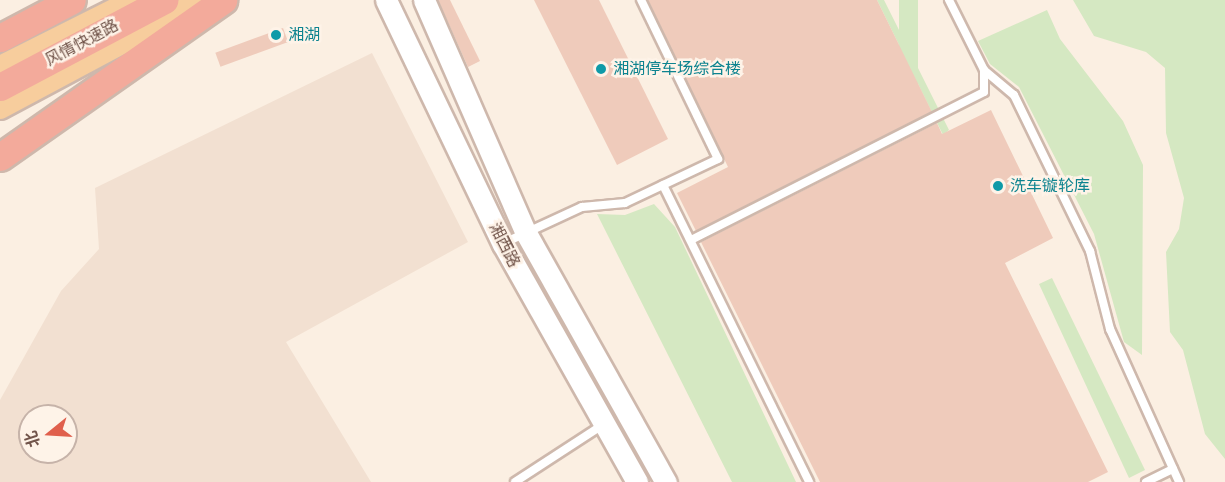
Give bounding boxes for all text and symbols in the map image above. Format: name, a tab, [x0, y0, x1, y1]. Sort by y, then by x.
street label: 风情快速路	[42, 16, 122, 70]
place label: 湘湖	[288, 25, 320, 45]
marker: 湘湖	[269, 28, 283, 42]
place label: 湘湖停车场综合楼	[613, 59, 741, 79]
marker: 湘湖停车场综合楼	[594, 62, 608, 76]
place label: 洗车镟轮库	[1010, 176, 1090, 196]
marker: 洗车镟轮库	[991, 179, 1005, 193]
street label: 湘西路	[485, 219, 523, 271]
north arrow	[18, 404, 78, 464]
text: 北	[19, 428, 46, 450]

